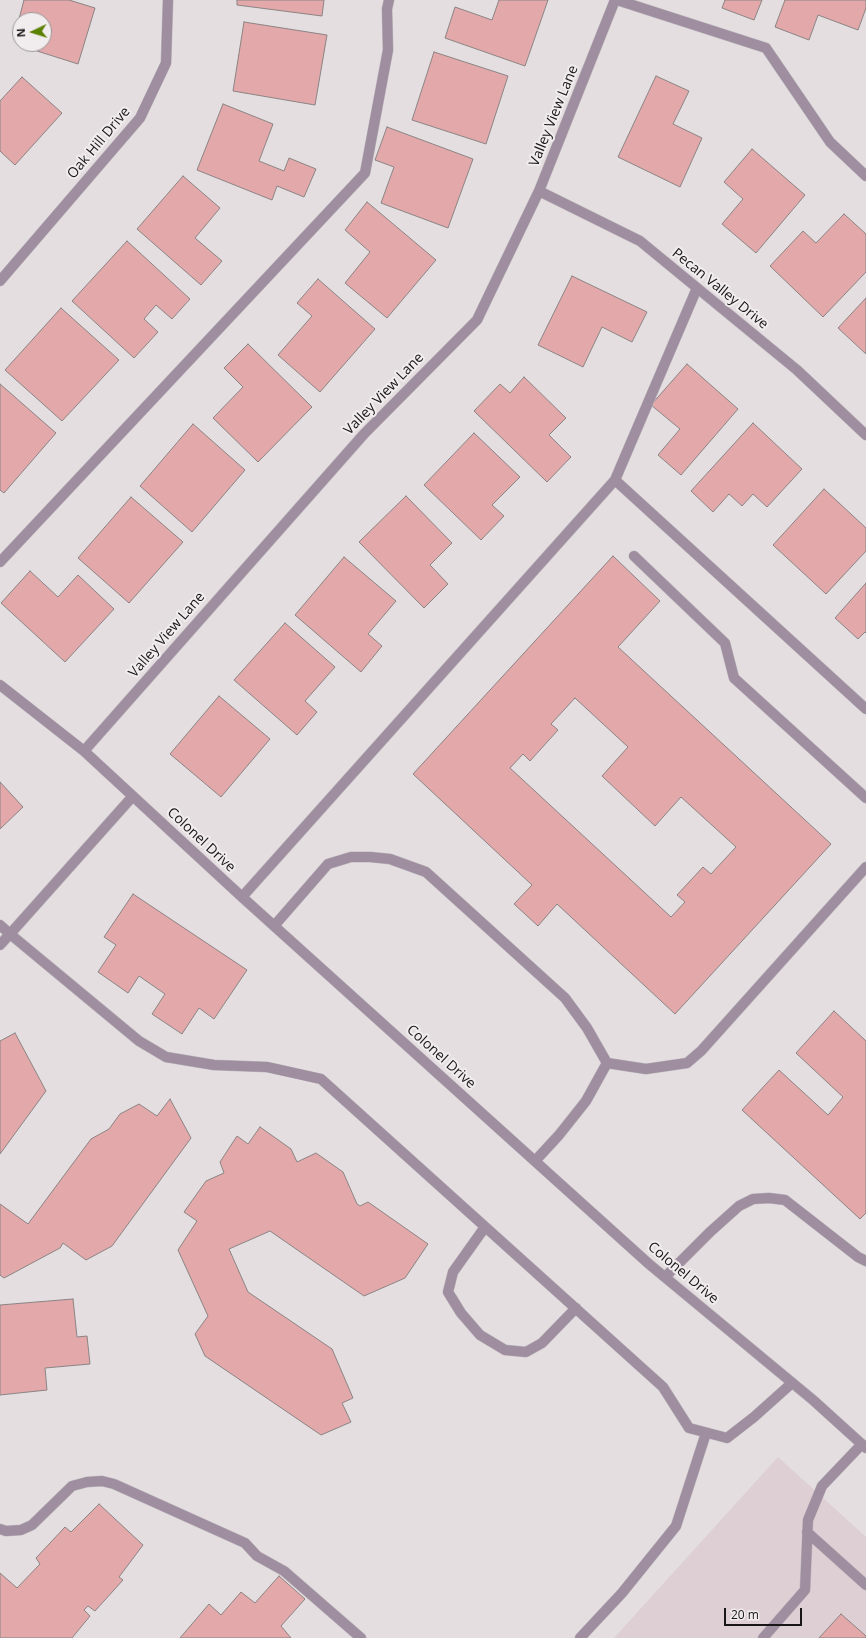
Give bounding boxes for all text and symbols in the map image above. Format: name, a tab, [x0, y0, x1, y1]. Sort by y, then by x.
north arrow	[12, 12, 52, 52]
text: N	[13, 28, 28, 38]
street label: Valley View Lane	[526, 63, 582, 169]
street label: Oak Hill Drive	[64, 104, 134, 182]
street label: Pecan Valley Drive	[668, 245, 772, 333]
street label: Valley View Lane	[341, 350, 427, 438]
street label: Valley View Lane	[125, 589, 209, 681]
street label: Colonel Drive	[163, 804, 239, 876]
street label: Colonel Drive	[403, 1022, 479, 1092]
street label: Colonel Drive	[644, 1239, 722, 1307]
scale bar	[726, 1600, 804, 1626]
text: 20 m	[731, 1606, 759, 1623]

